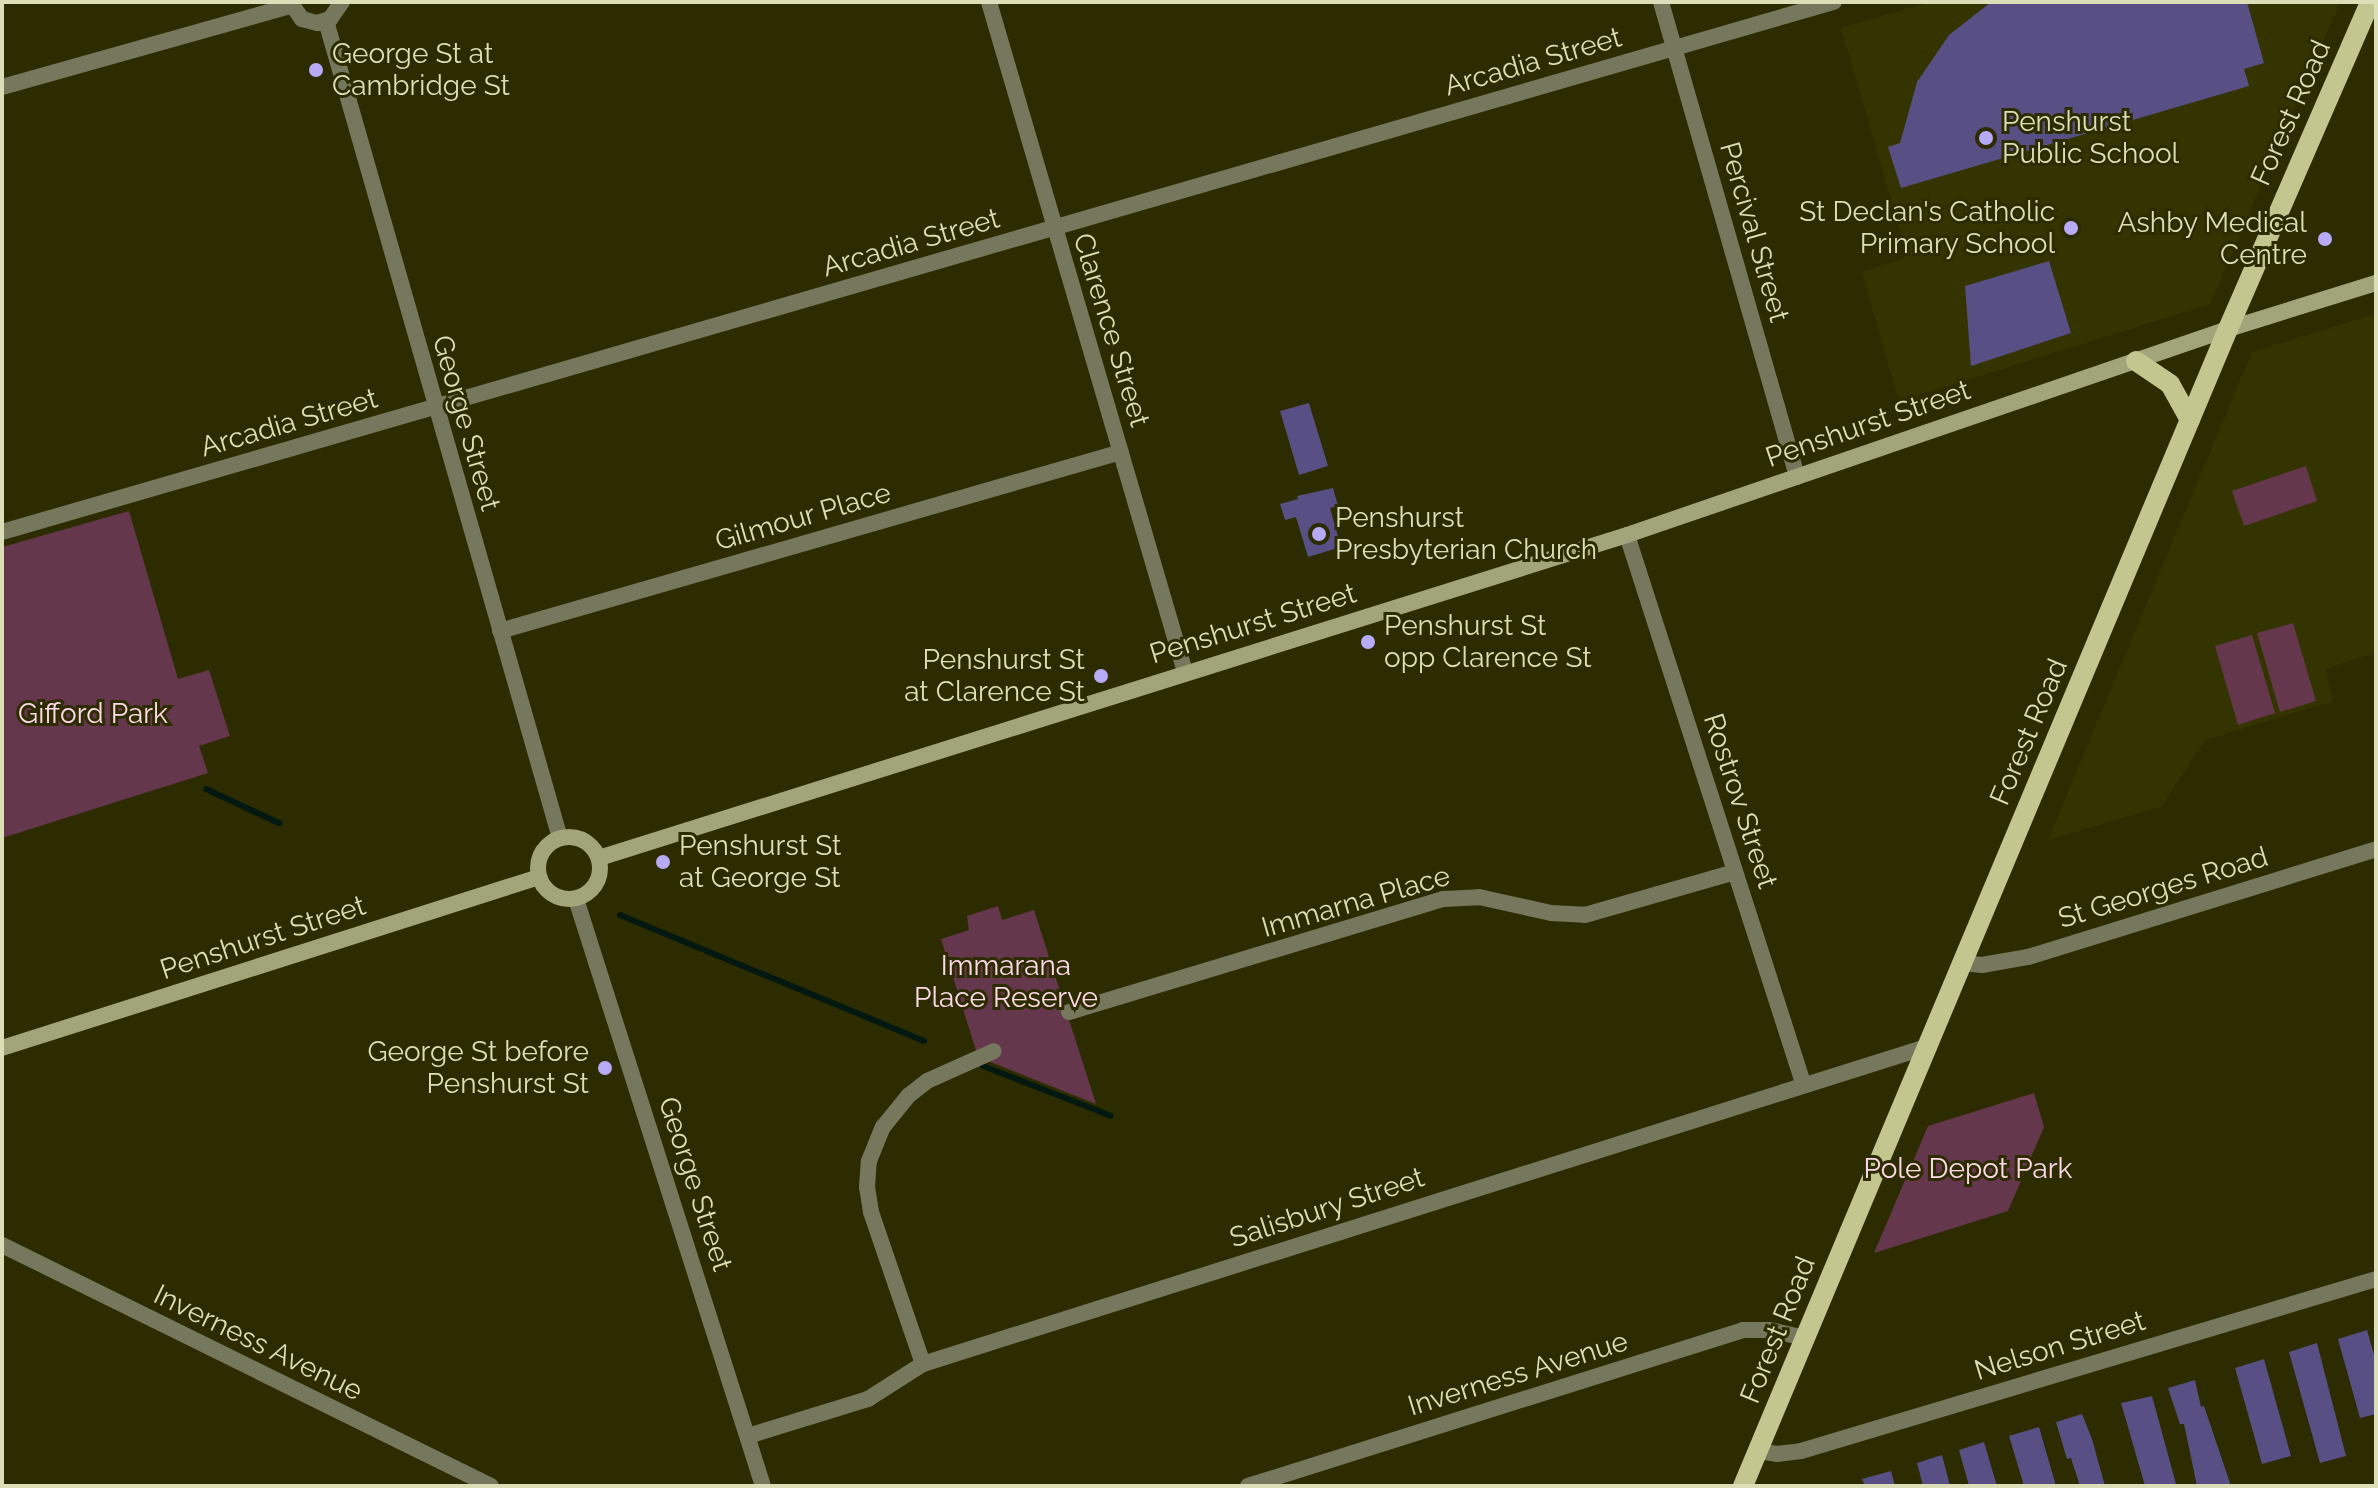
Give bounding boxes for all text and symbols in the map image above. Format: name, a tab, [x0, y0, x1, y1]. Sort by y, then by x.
street label: Arcadia Street	[1441, 21, 1625, 103]
street label: Forest Road	[2244, 35, 2338, 191]
place label: George St at Cambridge St	[332, 37, 510, 103]
marker: George St at Cambridge St	[307, 61, 325, 79]
place label: Penshurst Public School	[2002, 105, 2179, 171]
marker: Penshurst Public School	[1977, 129, 1995, 147]
street label: Percival Street	[1712, 138, 1796, 326]
place label: St Declan's Catholic Primary School	[1799, 195, 2055, 261]
street label: Arcadia Street	[819, 202, 1003, 284]
place label: Ashby Medical Centre	[2117, 206, 2307, 272]
marker: St Declan's Catholic Primary School	[2062, 219, 2080, 237]
marker: Ashby Medical Centre	[2314, 228, 2336, 250]
street label: Clarence Street	[1066, 229, 1156, 431]
street label: George Street	[425, 331, 507, 515]
street label: Penshurst Street	[1761, 373, 1975, 475]
street label: Arcadia Street	[197, 382, 381, 464]
street label: Gilmour Place	[711, 476, 895, 558]
place label: Penshurst Presbyterian Church	[1335, 501, 1597, 567]
marker: Penshurst Presbyterian Church	[1310, 525, 1328, 543]
street label: Penshurst Street	[1146, 577, 1360, 671]
place label: Penshurst St opp Clarence St	[1384, 609, 1592, 675]
marker: Penshurst St opp Clarence St	[1359, 633, 1377, 651]
place label: Penshurst St at Clarence St	[904, 643, 1085, 709]
street label: Forest Road	[1983, 654, 2075, 810]
marker: Penshurst St at Clarence St	[1092, 667, 1110, 685]
park label: Gifford Park	[18, 697, 168, 731]
street label: Rostrov Street	[1696, 709, 1784, 893]
place label: Penshurst St at George St	[679, 829, 841, 895]
street label: St Georges Road	[2054, 840, 2272, 936]
marker: Penshurst St at George St	[654, 853, 672, 871]
street label: Immarna Place	[1258, 859, 1454, 945]
street label: Penshurst Street	[156, 889, 370, 987]
park label: Immarana Place Reserve	[914, 949, 1098, 1015]
place label: George St before Penshurst St	[367, 1035, 589, 1101]
marker: George St before Penshurst St	[596, 1059, 614, 1077]
street label: George Street	[651, 1093, 739, 1275]
park label: Pole Depot Park	[1864, 1152, 2072, 1186]
street label: Salisbury Street	[1225, 1161, 1429, 1255]
street label: Forest Road	[1733, 1252, 1823, 1408]
street label: Inverness Avenue	[148, 1278, 368, 1408]
street label: Nelson Street	[1971, 1304, 2149, 1388]
street label: Inverness Avenue	[1404, 1324, 1632, 1424]

